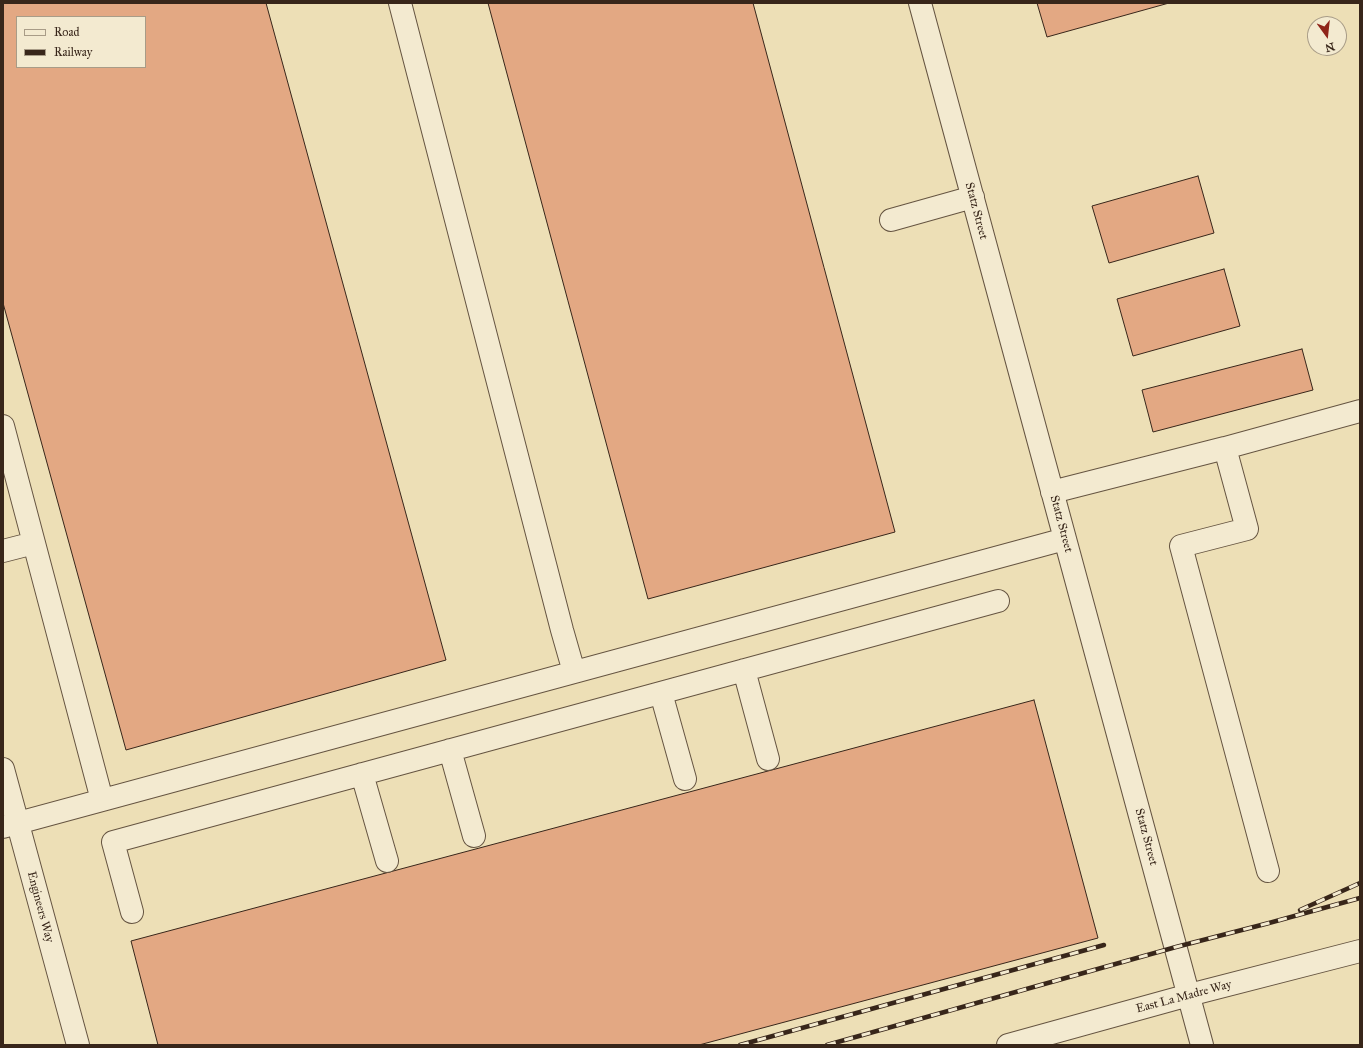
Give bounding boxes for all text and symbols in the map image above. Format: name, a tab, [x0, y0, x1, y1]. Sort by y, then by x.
legend	[16, 16, 146, 68]
north arrow	[1307, 16, 1347, 56]
text: Road	[54, 25, 80, 39]
text: N	[1324, 40, 1336, 55]
text: Railway	[54, 45, 92, 59]
street label: Statz Street	[961, 181, 991, 241]
street label: Statz Street	[1046, 494, 1076, 554]
street label: Statz Street	[1131, 807, 1161, 867]
street label: Engineers Way	[24, 870, 56, 944]
street label: East La Madre Way	[1135, 977, 1233, 1017]

